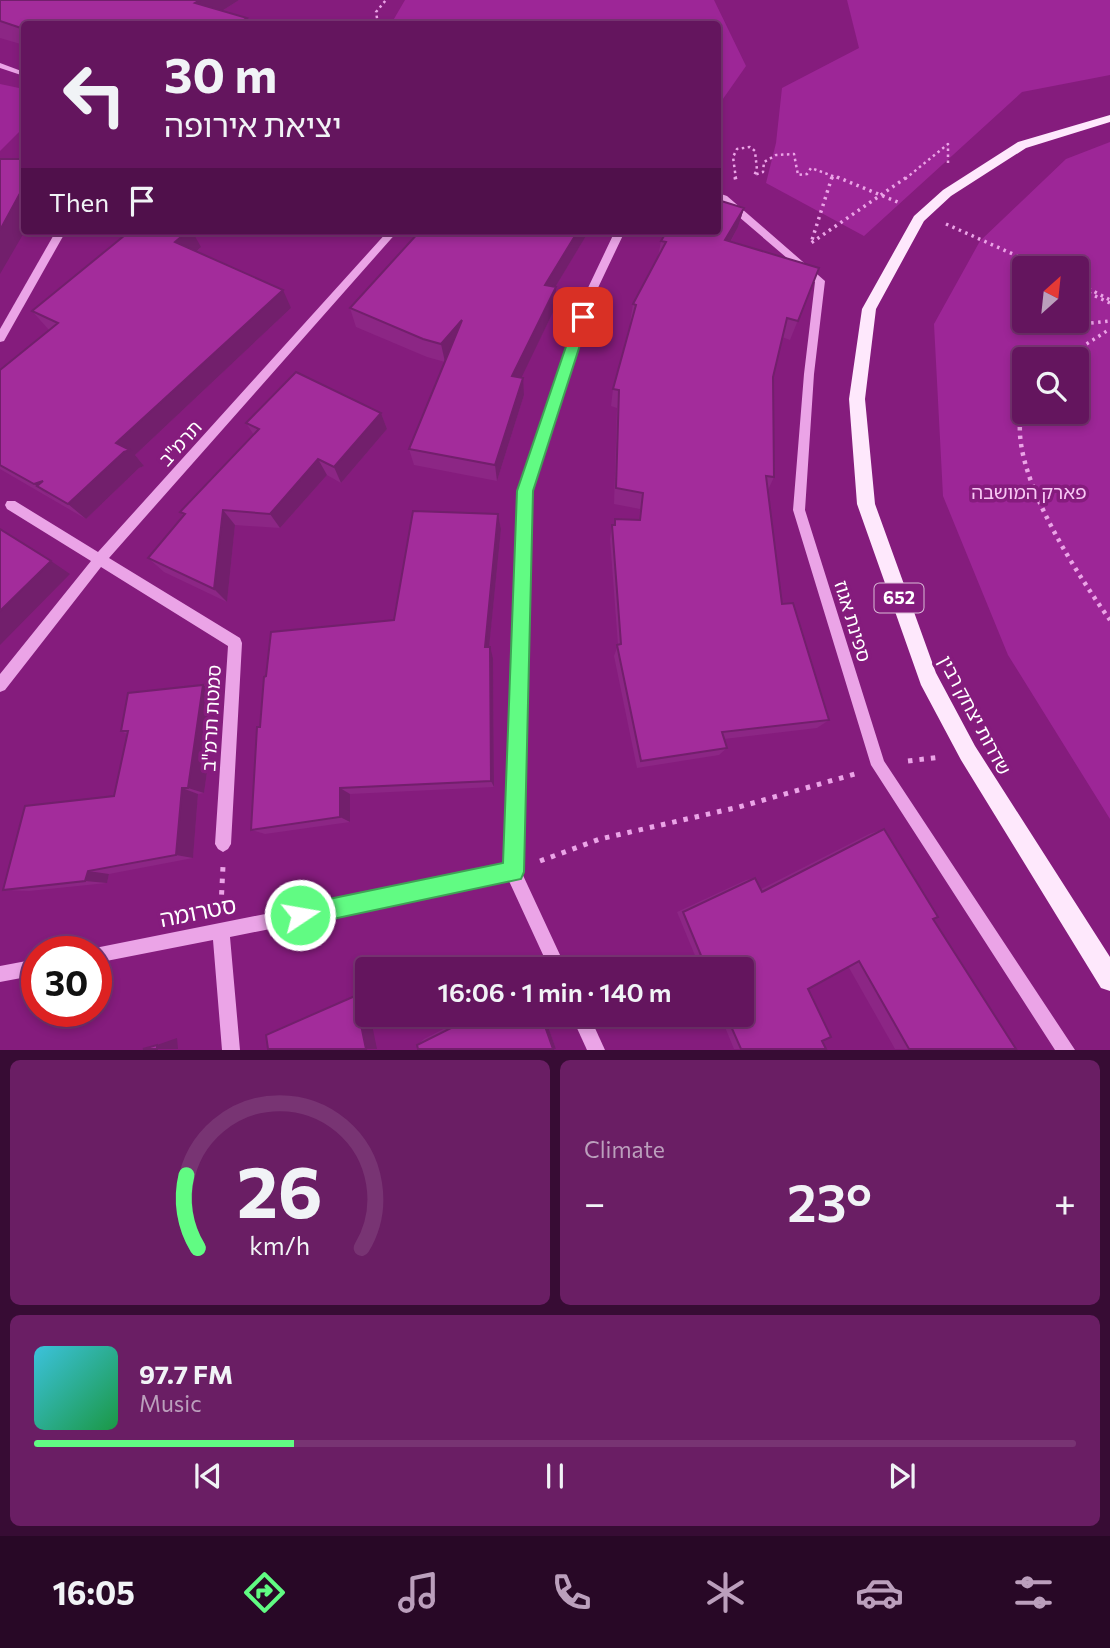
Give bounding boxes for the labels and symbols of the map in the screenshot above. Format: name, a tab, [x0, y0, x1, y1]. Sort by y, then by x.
north arrow	[1012, 256, 1088, 332]
pin	[553, 287, 613, 347]
street label: תרמ"ב	[153, 415, 206, 470]
park label: פארק המושבה	[971, 480, 1087, 503]
street label: ספינת אגוז	[830, 577, 877, 664]
road number: 652	[874, 584, 923, 612]
street label: שדרות יצחק רבין	[934, 651, 1017, 778]
street label: סמטת תרמ"ב	[196, 664, 225, 772]
position arrow	[263, 878, 337, 952]
street label: סטרומה	[157, 890, 239, 932]
speed limit sign: 30	[21, 936, 112, 1027]

